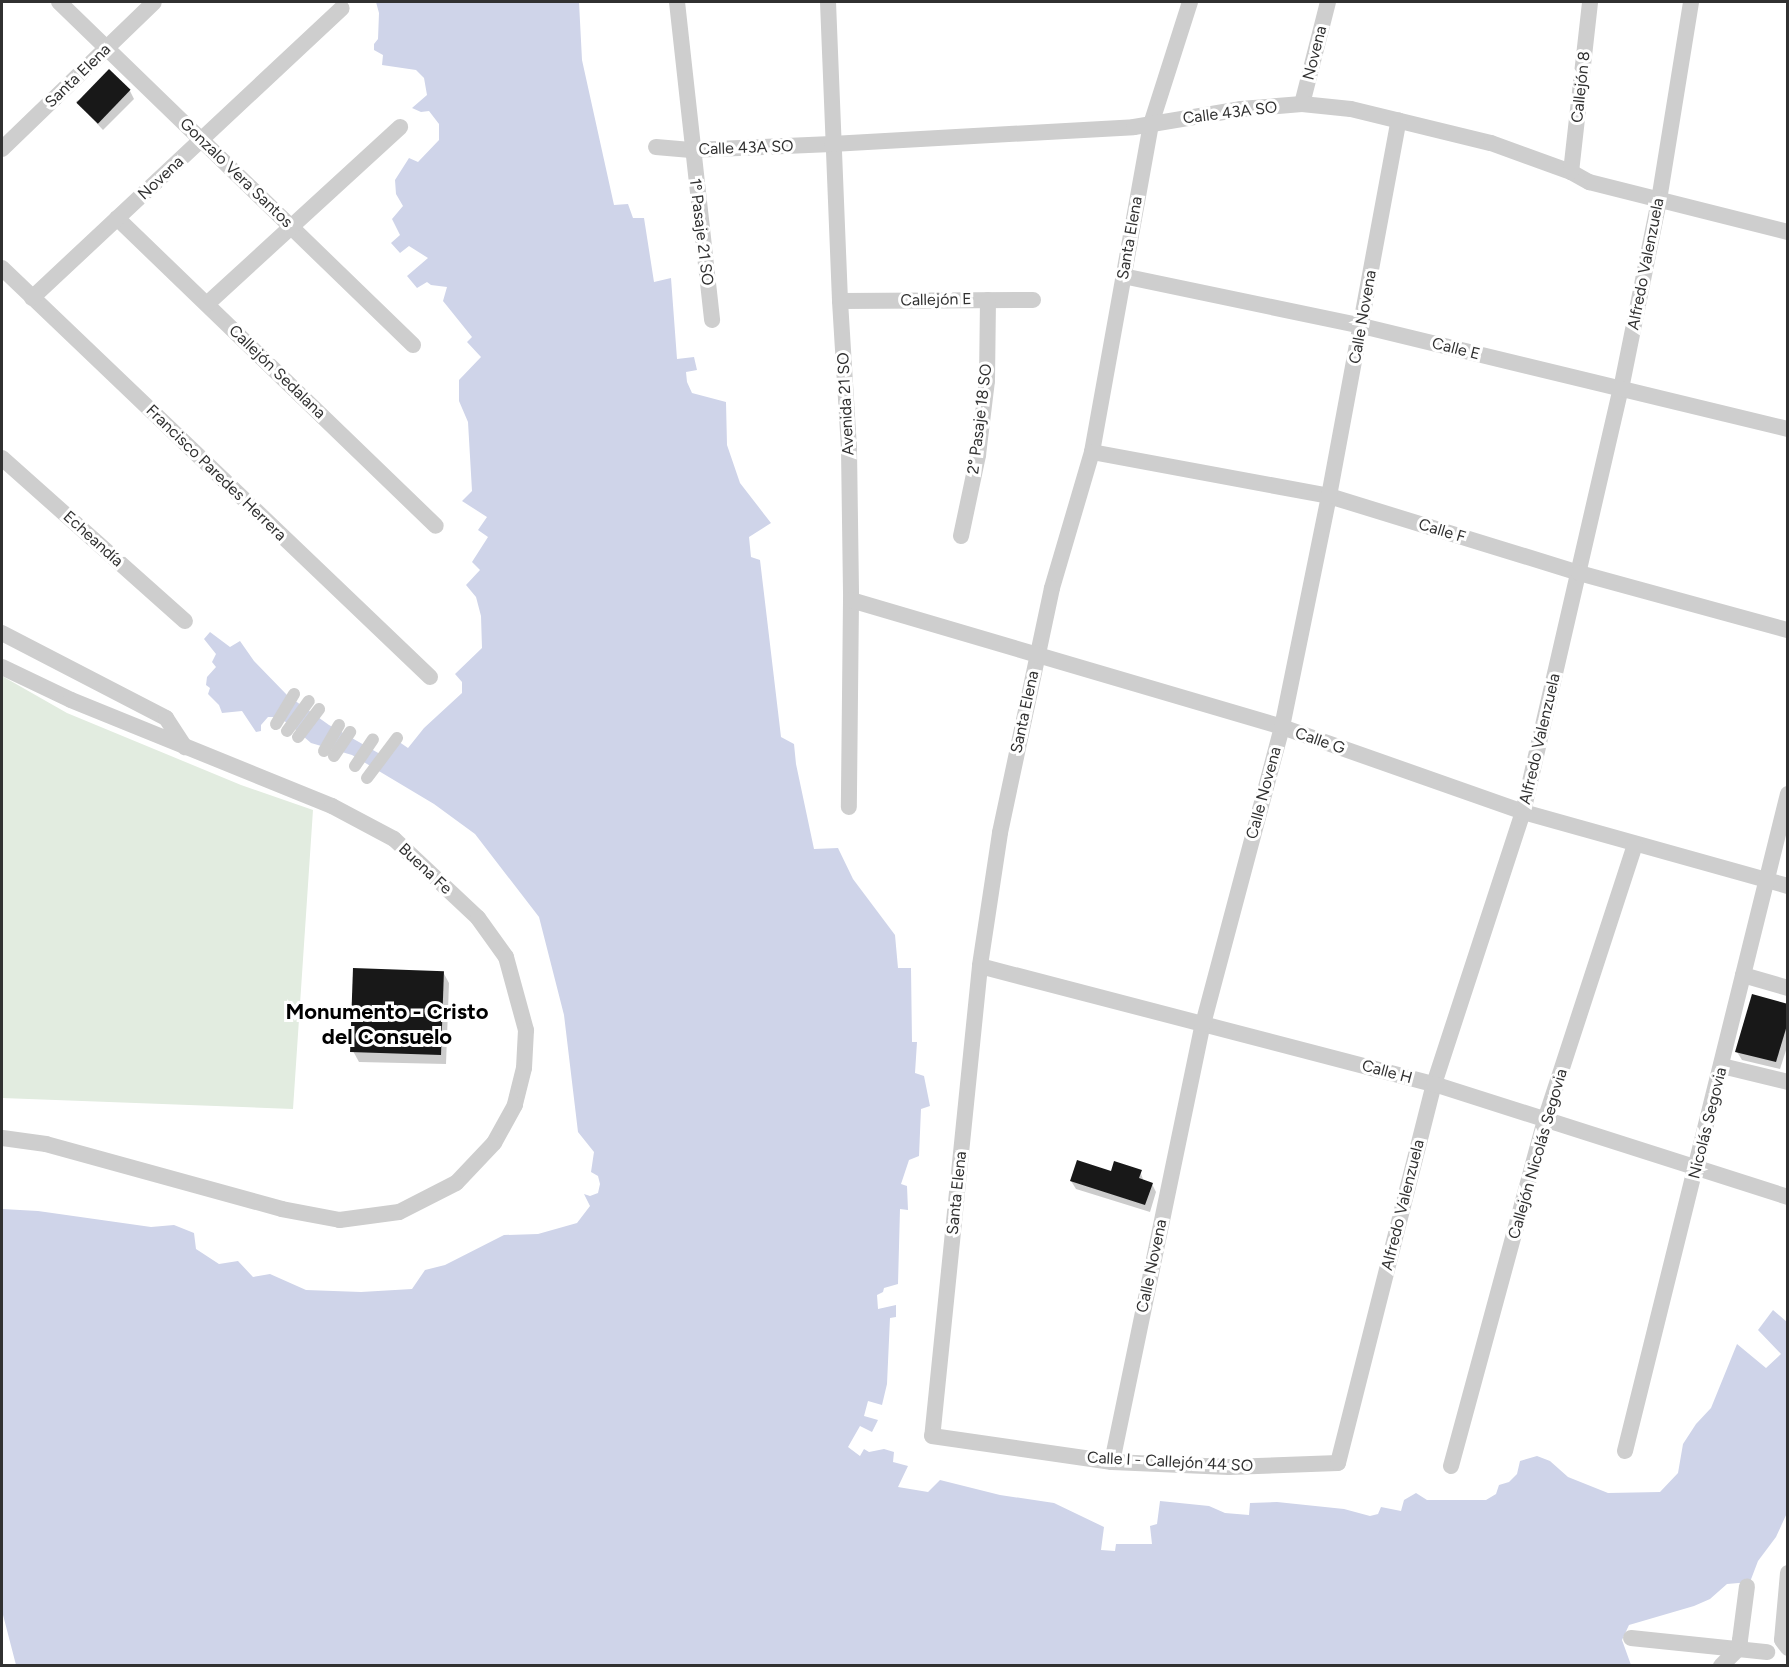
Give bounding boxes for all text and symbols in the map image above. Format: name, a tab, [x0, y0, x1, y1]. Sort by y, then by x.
street label: Novena	[1299, 24, 1331, 82]
street label: Santa Elena	[41, 40, 115, 112]
street label: Callejón 8	[1568, 50, 1594, 124]
street label: Calle 43A SO	[1182, 98, 1278, 128]
street label: Gonzalo Vera Santos	[176, 114, 296, 232]
street label: Calle 43A SO	[698, 137, 794, 159]
street label: Novena	[134, 152, 188, 204]
street label: 1º Pasaje 21 SO	[685, 177, 717, 287]
street label: Santa Elena	[1113, 195, 1147, 281]
street label: Alfredo Valenzuela	[1624, 196, 1668, 332]
street label: Calle Novena	[1345, 269, 1381, 365]
street label: Callejón E	[900, 290, 972, 310]
street label: Callejón Sedalana	[225, 321, 329, 423]
street label: Calle E	[1430, 334, 1482, 364]
street label: Avenida 21 SO	[834, 352, 858, 456]
street label: 2° Pasaje 18 SO	[964, 363, 996, 475]
street label: Francisco Paredes Herrera	[142, 401, 290, 545]
street label: Echeandía	[59, 507, 127, 571]
street label: Calle F	[1416, 515, 1468, 547]
street label: Santa Elena	[1007, 669, 1043, 755]
street label: Alfredo Valenzuela	[1516, 672, 1564, 806]
street label: Calle G	[1292, 724, 1348, 758]
street label: Calle Novena	[1242, 745, 1286, 841]
street label: Buena Fe	[394, 840, 456, 898]
district label: Monumento - Cristo del Consuelo	[285, 998, 489, 1050]
street label: Calle H	[1360, 1056, 1414, 1088]
street label: Nicolás Segovia	[1685, 1065, 1731, 1181]
street label: Callejón Nicolás Segovia	[1504, 1067, 1572, 1241]
street label: Alfredo Valenzuela	[1377, 1138, 1429, 1272]
street label: Santa Elena	[943, 1150, 971, 1236]
street label: Calle Novena	[1133, 1218, 1171, 1314]
street label: Calle I - Callejón 44 SO	[1086, 1448, 1254, 1476]

